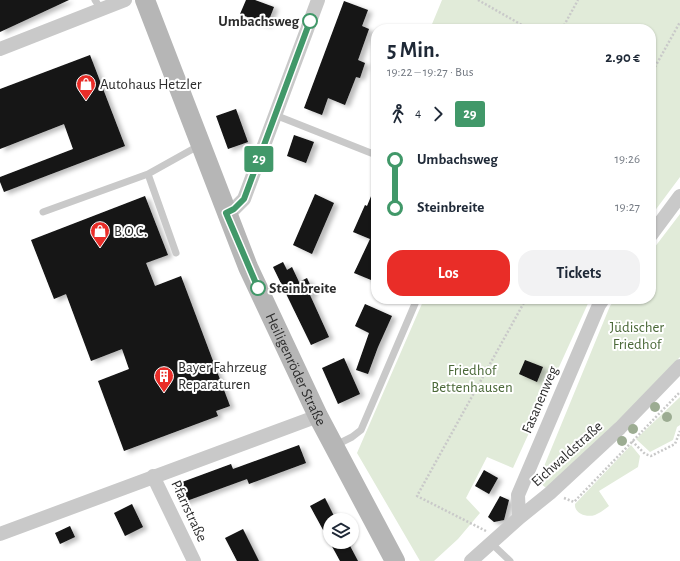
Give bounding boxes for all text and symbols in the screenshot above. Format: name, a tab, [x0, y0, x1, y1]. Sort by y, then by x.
marker: Umbachsweg	[302, 13, 318, 29]
place label: Umbachsweg	[218, 14, 299, 29]
text: 5 Min.	[387, 39, 440, 61]
text: 2.90 €	[605, 50, 640, 65]
text: 19:22 – 19:27 · Bus	[387, 66, 473, 79]
shop icon: Autohaus Hetzler	[75, 73, 97, 101]
place label: Autohaus Hetzler	[100, 77, 202, 92]
icon: walk	[387, 103, 409, 125]
icon: forward	[427, 103, 449, 125]
text: 4	[415, 107, 421, 120]
text: 29	[463, 107, 477, 121]
line badge: 29	[241, 146, 277, 172]
text: 29	[252, 152, 266, 166]
text: Umbachsweg	[417, 152, 498, 167]
text: 19:26	[614, 153, 640, 166]
text: Steinbreite	[417, 200, 484, 215]
text: 19:27	[615, 201, 640, 214]
shop icon: B.O.C.	[89, 220, 111, 248]
place label: B.O.C.	[114, 224, 147, 239]
button: Los	[387, 250, 510, 296]
button: Tickets	[518, 250, 640, 296]
marker: Steinbreite	[250, 280, 266, 296]
place label: Steinbreite	[269, 281, 336, 296]
street label: Heiligenröder Straße	[263, 310, 329, 428]
park label: Jüdischer Friedhof	[610, 320, 664, 352]
place label: Bayer Fahrzeug Reparaturen	[178, 360, 267, 392]
park label: Friedhof Bettenhausen	[431, 363, 513, 395]
street label: Fasanenweg	[519, 364, 561, 436]
building icon: Bayer Fahrzeug Reparaturen	[153, 365, 175, 393]
street label: Eichwaldstraße	[529, 418, 605, 490]
street label: Pfarrstraße	[168, 478, 210, 544]
map controls	[323, 513, 359, 549]
button: layers	[323, 513, 359, 549]

